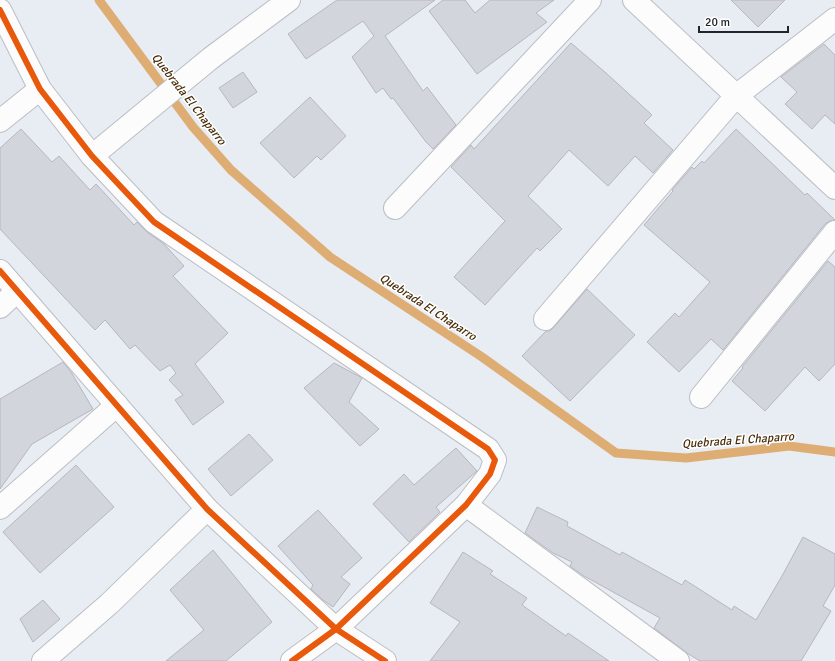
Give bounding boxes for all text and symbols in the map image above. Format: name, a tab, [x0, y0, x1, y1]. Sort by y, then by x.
scale bar	[699, 8, 788, 34]
text: 20 m	[705, 15, 730, 30]
water label: Quebrada El Chaparro	[148, 50, 230, 149]
water label: Quebrada El Chaparro	[377, 271, 480, 345]
water label: Quebrada El Chaparro	[682, 429, 795, 452]

